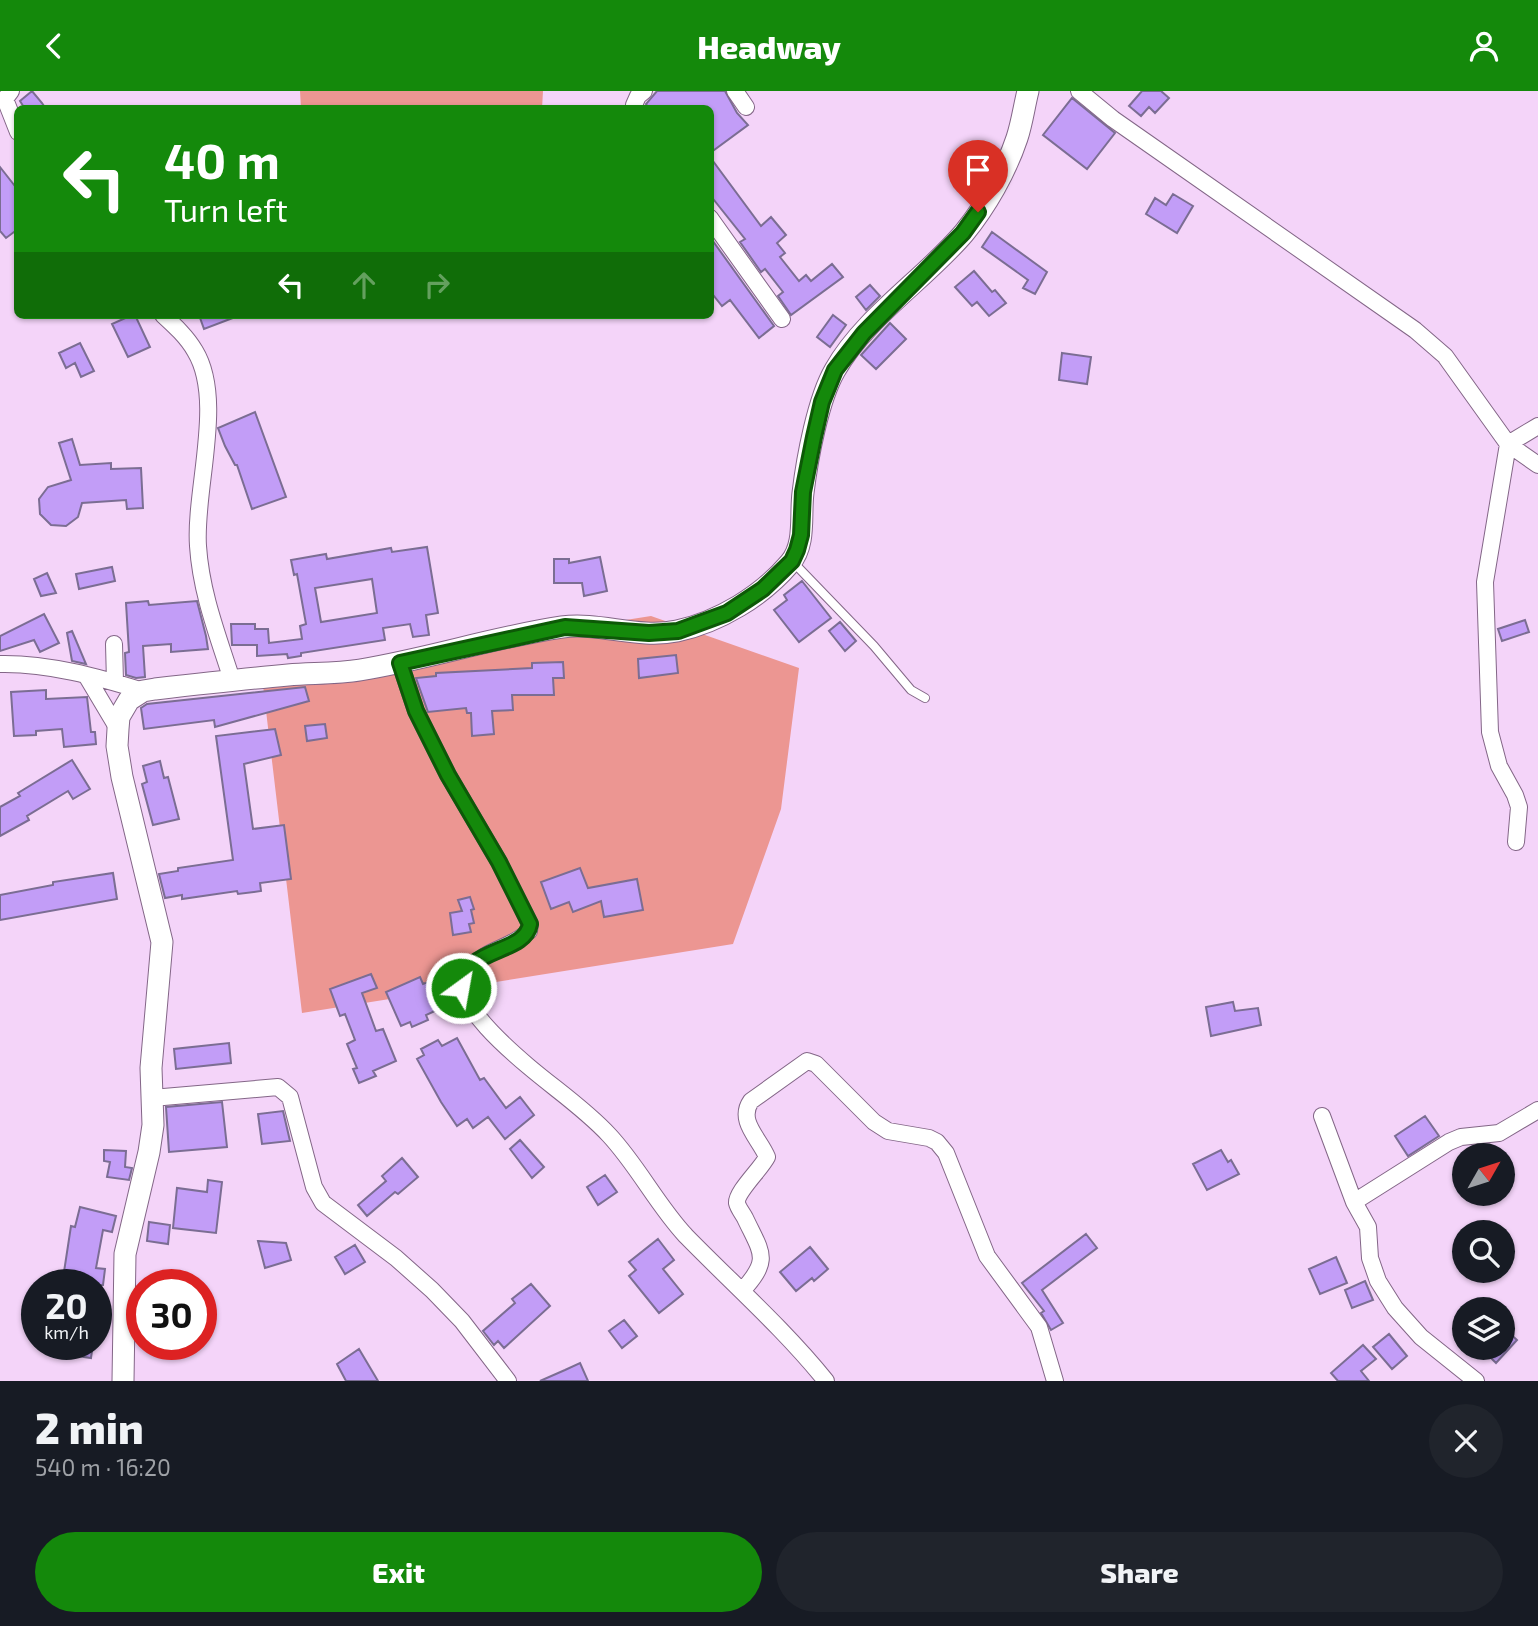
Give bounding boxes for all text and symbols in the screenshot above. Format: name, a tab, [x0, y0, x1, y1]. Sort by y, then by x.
icon: back	[35, 27, 73, 65]
text: Headway	[697, 27, 841, 65]
icon: person	[1465, 27, 1503, 65]
text: 40 m	[164, 130, 280, 189]
icon: left	[49, 133, 140, 224]
pin	[948, 140, 1008, 212]
icon: arrive	[959, 151, 997, 189]
text: Turn left	[164, 190, 288, 228]
icon: left	[272, 266, 310, 304]
icon: ahead	[345, 266, 383, 304]
icon: right	[418, 266, 456, 304]
position arrow	[424, 951, 498, 1025]
north arrow	[1452, 1143, 1516, 1206]
map controls	[1452, 1143, 1515, 1360]
button: search	[1452, 1220, 1515, 1283]
speed limit sign: 30	[126, 1269, 217, 1360]
text: 20	[45, 1284, 88, 1326]
button: layers	[1452, 1297, 1515, 1360]
text: km/h	[44, 1321, 89, 1343]
text: 2 min	[35, 1402, 144, 1452]
button: close	[1429, 1404, 1503, 1478]
text: 540 m · 16:20	[35, 1453, 171, 1481]
button: Exit	[35, 1532, 762, 1612]
button: Share	[776, 1532, 1503, 1612]

